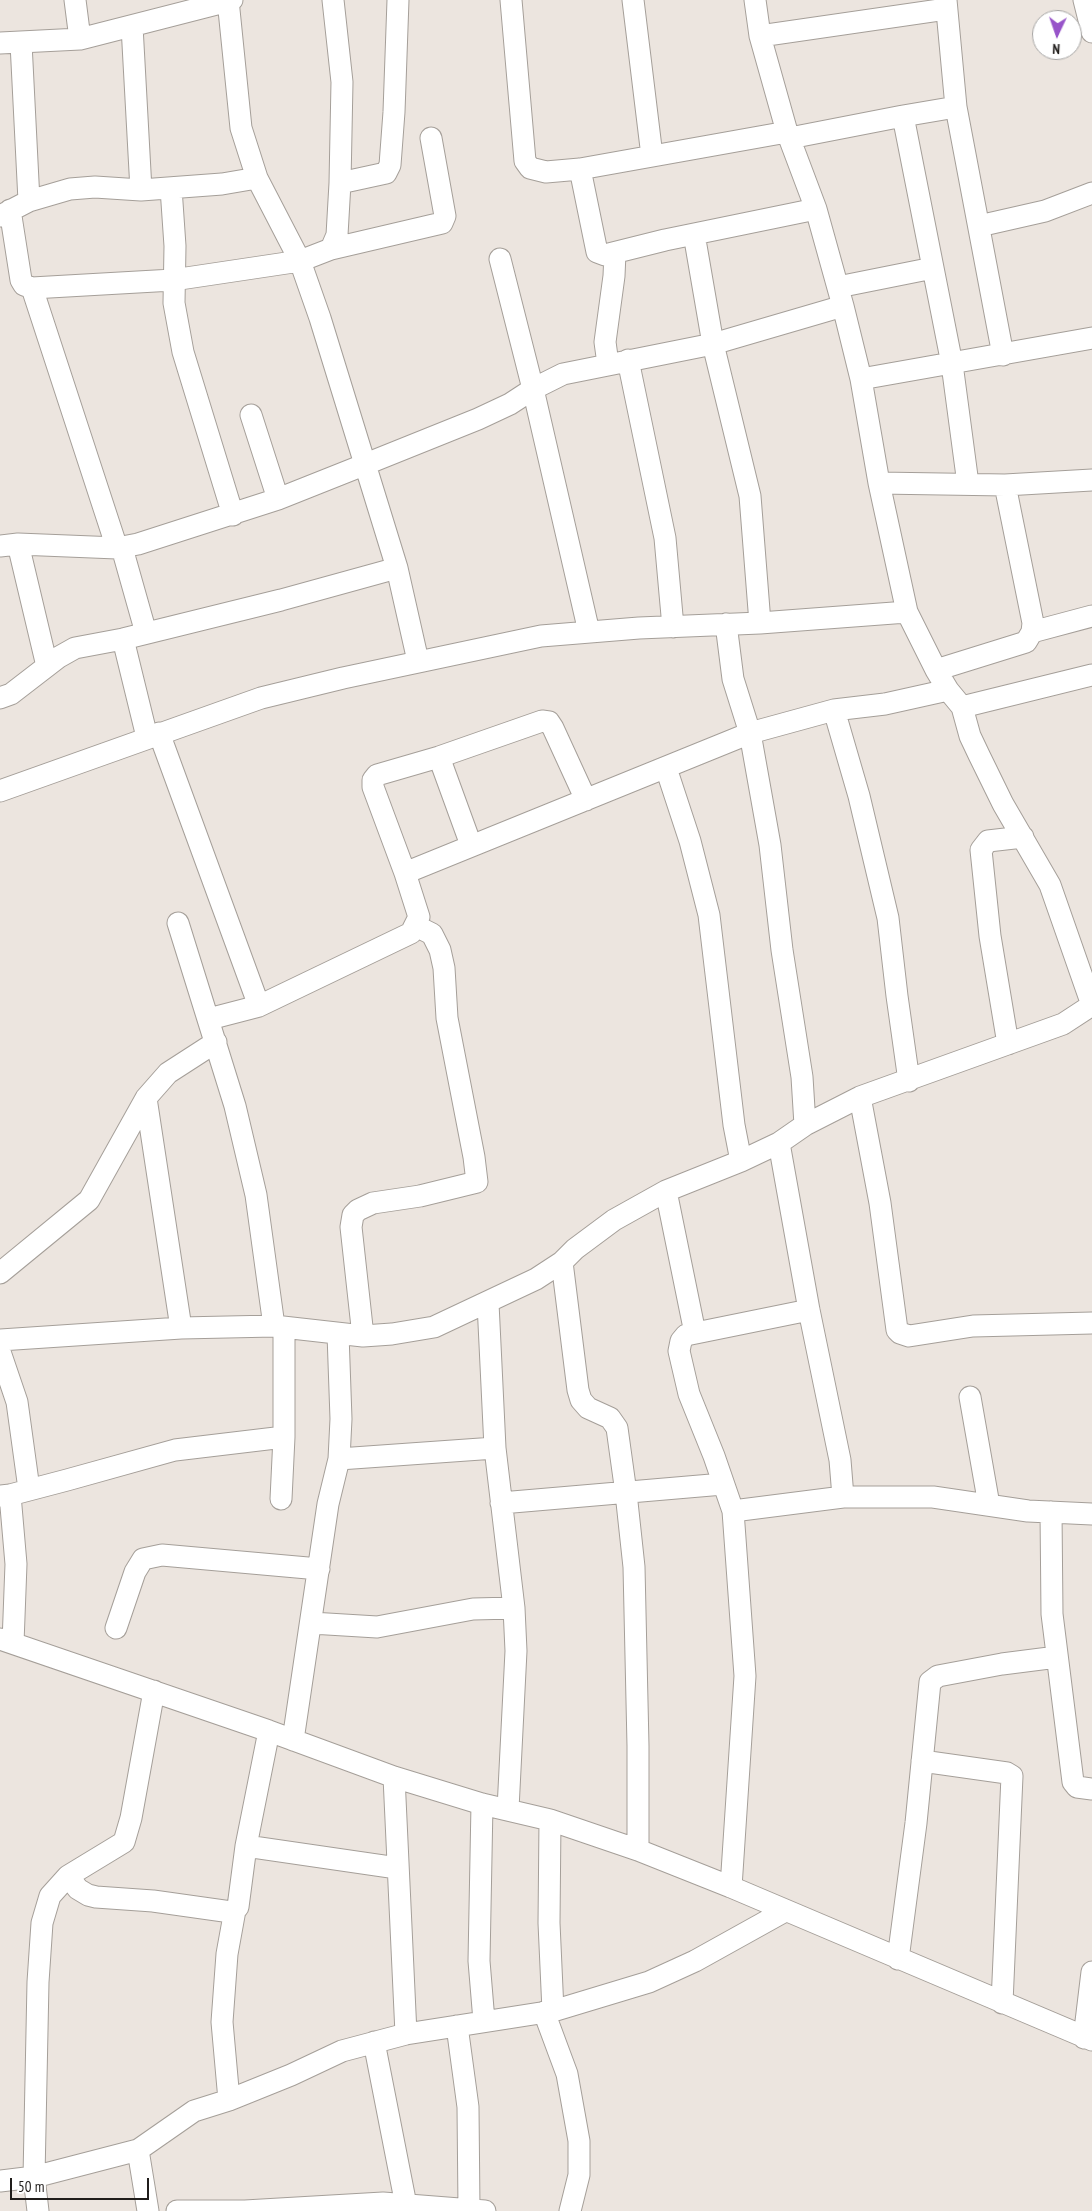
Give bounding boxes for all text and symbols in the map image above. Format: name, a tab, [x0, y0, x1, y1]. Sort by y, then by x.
north arrow	[1032, 10, 1082, 60]
text: N	[1052, 40, 1061, 58]
scale bar	[12, 2168, 151, 2200]
text: 50 m	[18, 2177, 44, 2196]

